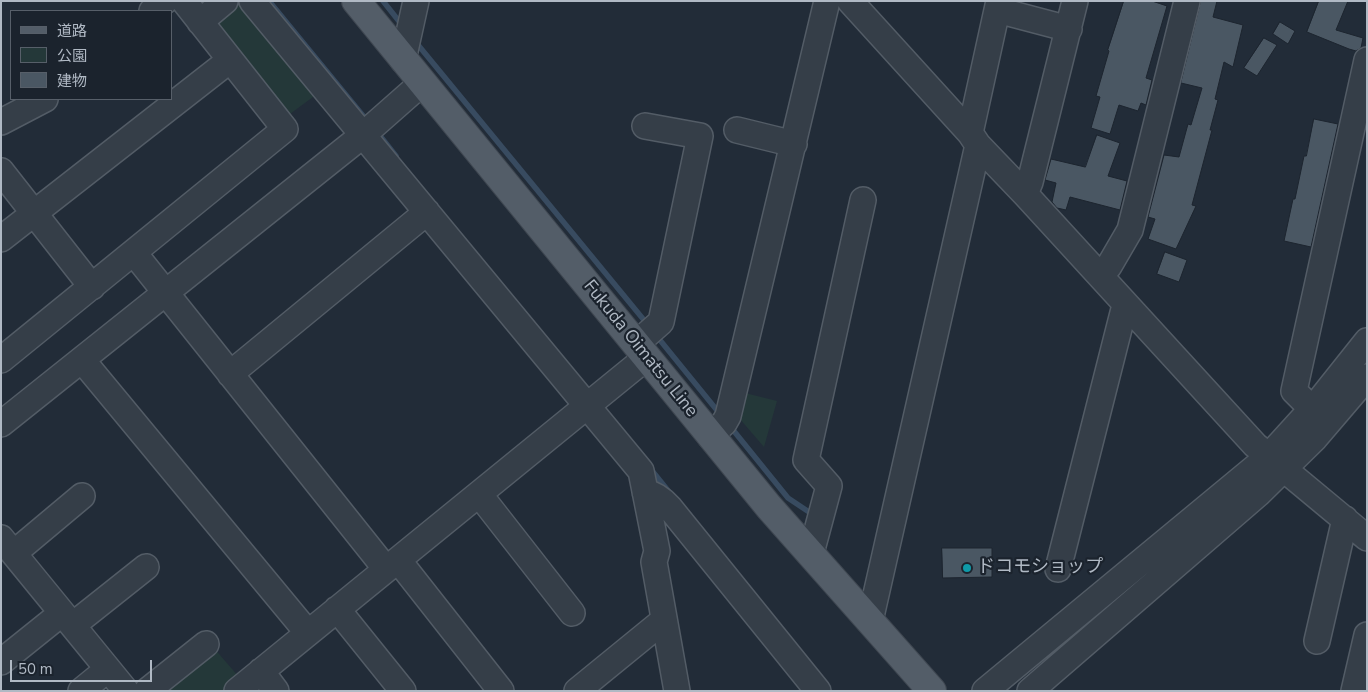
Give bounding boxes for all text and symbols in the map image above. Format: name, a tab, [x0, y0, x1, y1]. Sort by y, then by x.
legend	[10, 10, 172, 100]
text: 道路	[57, 21, 87, 41]
text: 公園	[57, 46, 87, 66]
text: 建物	[57, 71, 87, 91]
street label: Fukuda Oimatsu Line	[578, 276, 702, 422]
place label: ドコモショップ	[977, 557, 1103, 579]
marker: ドコモショップ	[961, 562, 973, 574]
scale bar	[12, 650, 155, 682]
text: 50 m	[18, 659, 53, 679]

